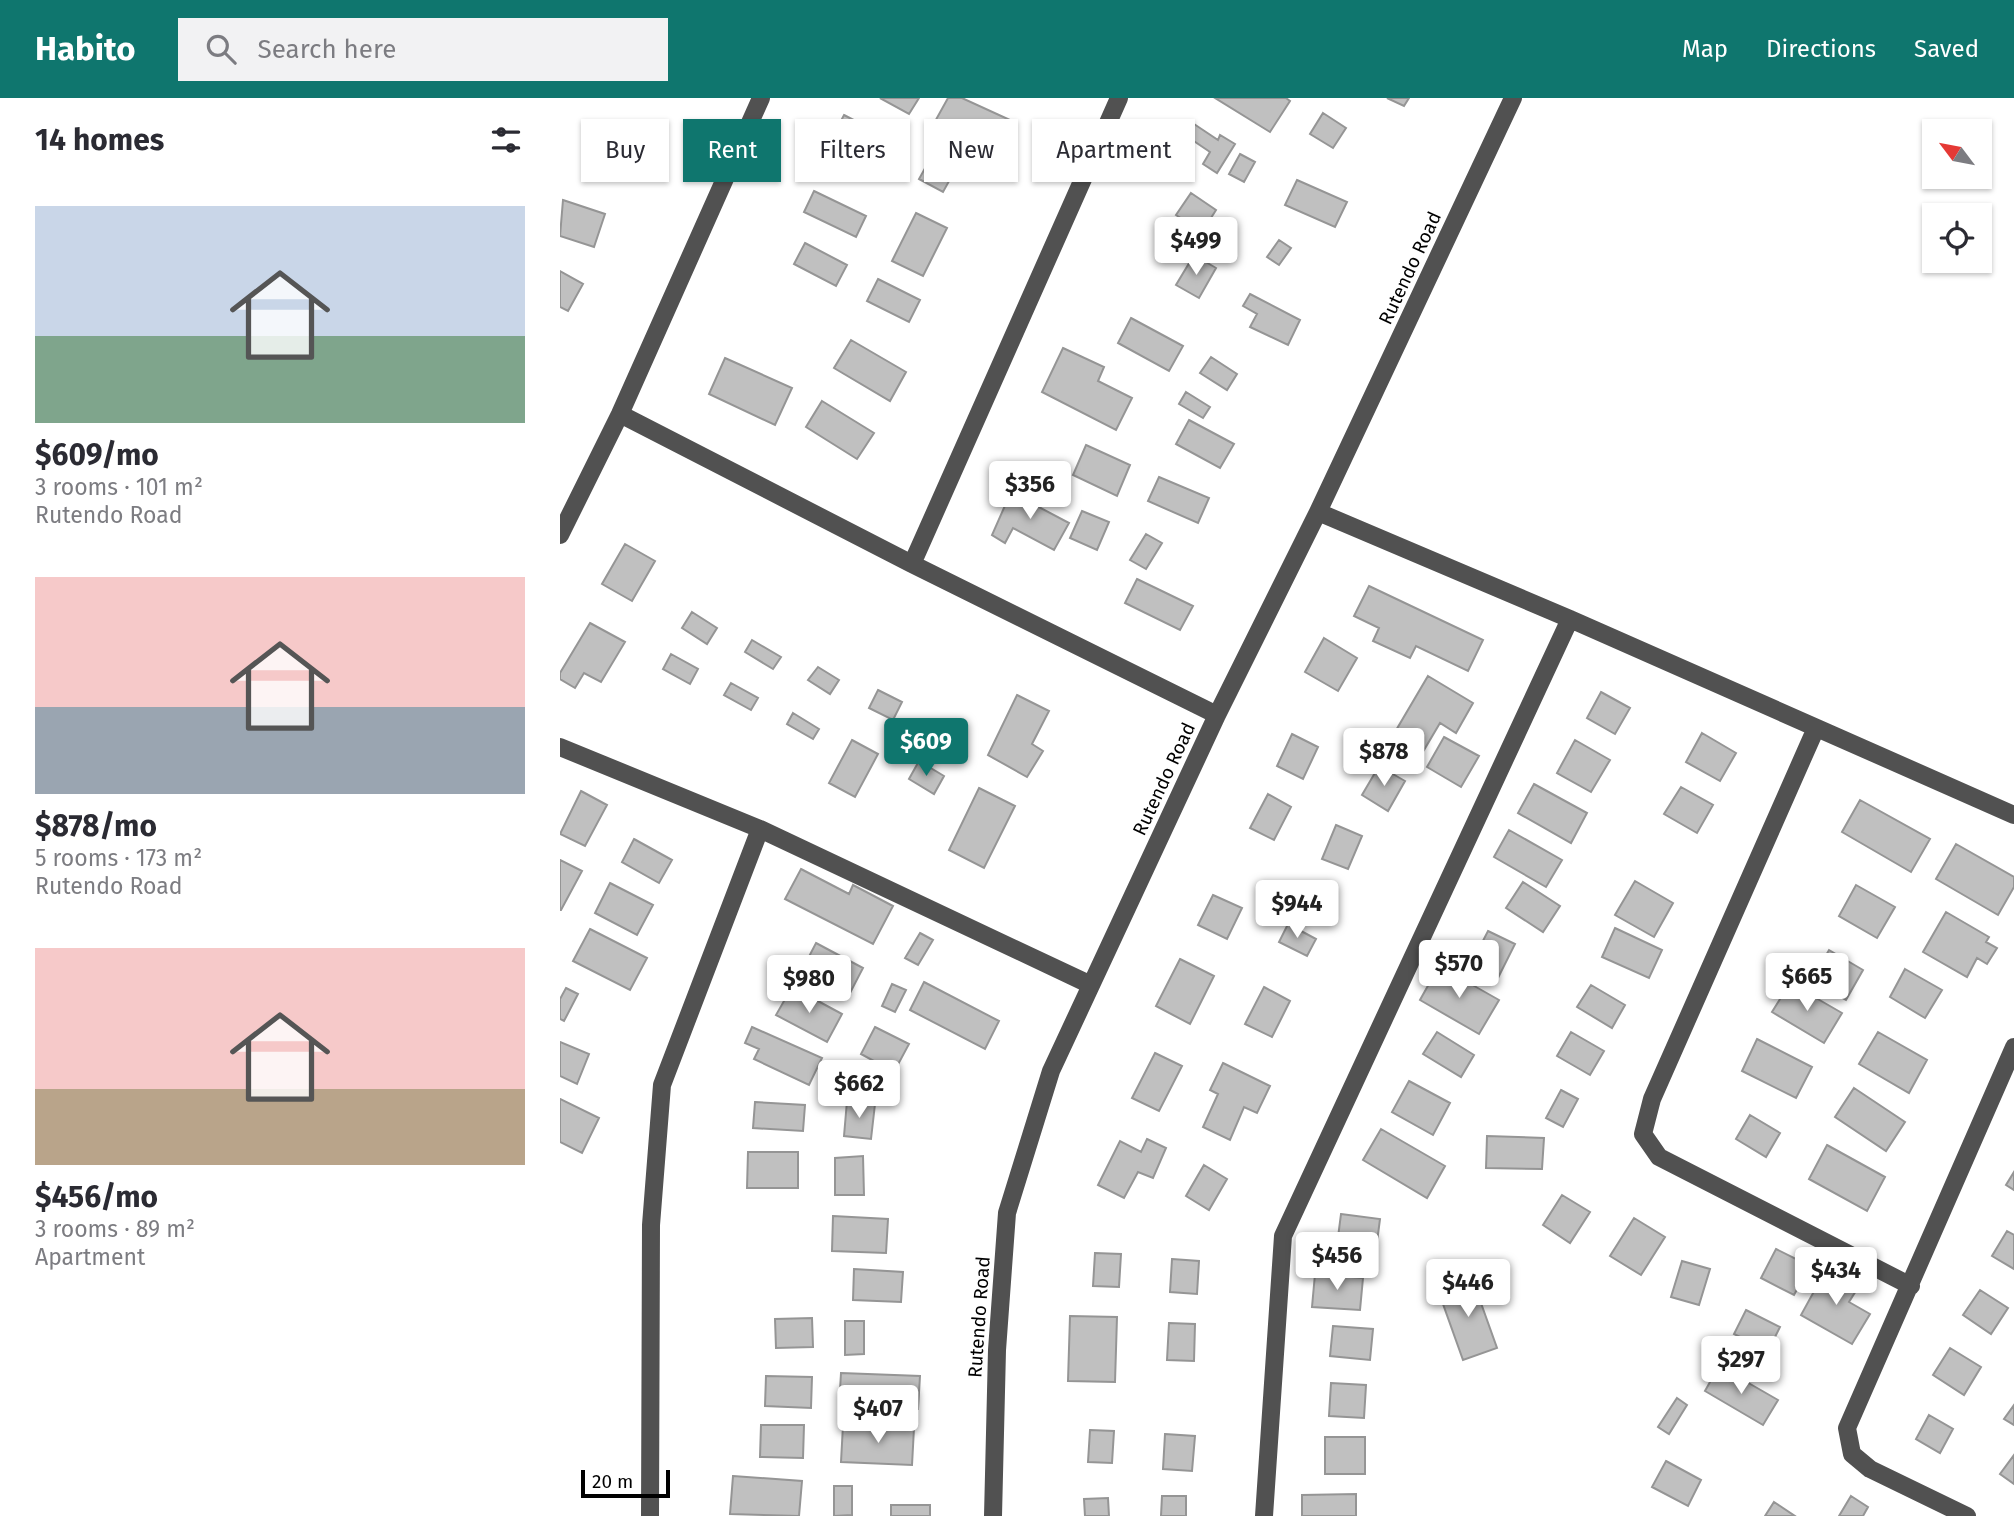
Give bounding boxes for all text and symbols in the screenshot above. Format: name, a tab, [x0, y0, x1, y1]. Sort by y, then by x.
search box	[178, 18, 668, 81]
text: Habito	[35, 29, 136, 69]
icon: search	[202, 30, 240, 68]
text: Search here	[258, 34, 396, 65]
text: Map	[1682, 35, 1728, 63]
text: Directions	[1766, 35, 1876, 63]
text: Saved	[1914, 35, 1979, 63]
chip: Buy	[581, 119, 669, 182]
chip: Rent	[683, 119, 781, 182]
chip: Filters	[795, 119, 910, 182]
chip: New	[924, 119, 1018, 182]
chip: Apartment	[1032, 119, 1195, 182]
north arrow	[1922, 119, 1992, 189]
map controls	[1922, 119, 1992, 273]
icon: filters	[487, 121, 525, 159]
text: 14 homes	[35, 122, 164, 158]
button: locate	[1922, 203, 1992, 273]
street label: Rutendo Road	[1374, 208, 1446, 328]
pin: $499	[1155, 218, 1237, 277]
text: $499	[1171, 226, 1221, 254]
icon: home	[217, 252, 343, 378]
text: $609/mo	[35, 437, 159, 473]
pin: $356	[989, 462, 1071, 521]
text: $356	[1005, 470, 1055, 498]
text: 3 rooms · 101 m²	[35, 473, 203, 501]
text: Rutendo Road	[35, 501, 183, 529]
icon: home	[217, 623, 343, 749]
pin: $609	[885, 718, 967, 778]
street label: Rutendo Road	[1128, 719, 1200, 839]
text: $609	[900, 727, 952, 755]
pin: $878	[1343, 728, 1425, 788]
text: $878	[1359, 737, 1409, 765]
text: $878/mo	[35, 808, 157, 844]
text: 5 rooms · 173 m²	[35, 844, 202, 872]
text: Rutendo Road	[35, 872, 183, 900]
pin: $944	[1256, 880, 1338, 940]
text: $944	[1272, 889, 1322, 917]
pin: $570	[1418, 940, 1500, 1000]
text: $570	[1435, 949, 1483, 977]
pin: $665	[1766, 954, 1848, 1013]
pin: $980	[768, 956, 850, 1015]
text: $665	[1782, 962, 1832, 990]
text: $980	[783, 964, 835, 992]
icon: home	[217, 994, 343, 1120]
pin: $662	[818, 1060, 900, 1120]
text: $662	[834, 1069, 884, 1097]
text: $456/mo	[35, 1179, 158, 1215]
text: 3 rooms · 89 m²	[35, 1215, 195, 1243]
pin: $456	[1296, 1232, 1378, 1292]
text: $456	[1312, 1241, 1362, 1269]
text: Apartment	[35, 1243, 145, 1271]
pin: $434	[1795, 1248, 1877, 1307]
street label: Rutendo Road	[963, 1255, 995, 1379]
text: $434	[1811, 1256, 1861, 1284]
pin: $446	[1427, 1260, 1509, 1319]
text: $446	[1442, 1268, 1494, 1296]
pin: $297	[1700, 1336, 1782, 1396]
text: $297	[1717, 1345, 1765, 1373]
pin: $407	[837, 1386, 919, 1445]
text: $407	[853, 1394, 903, 1422]
scale bar	[581, 1467, 670, 1499]
text: 20 m	[592, 1470, 633, 1493]

